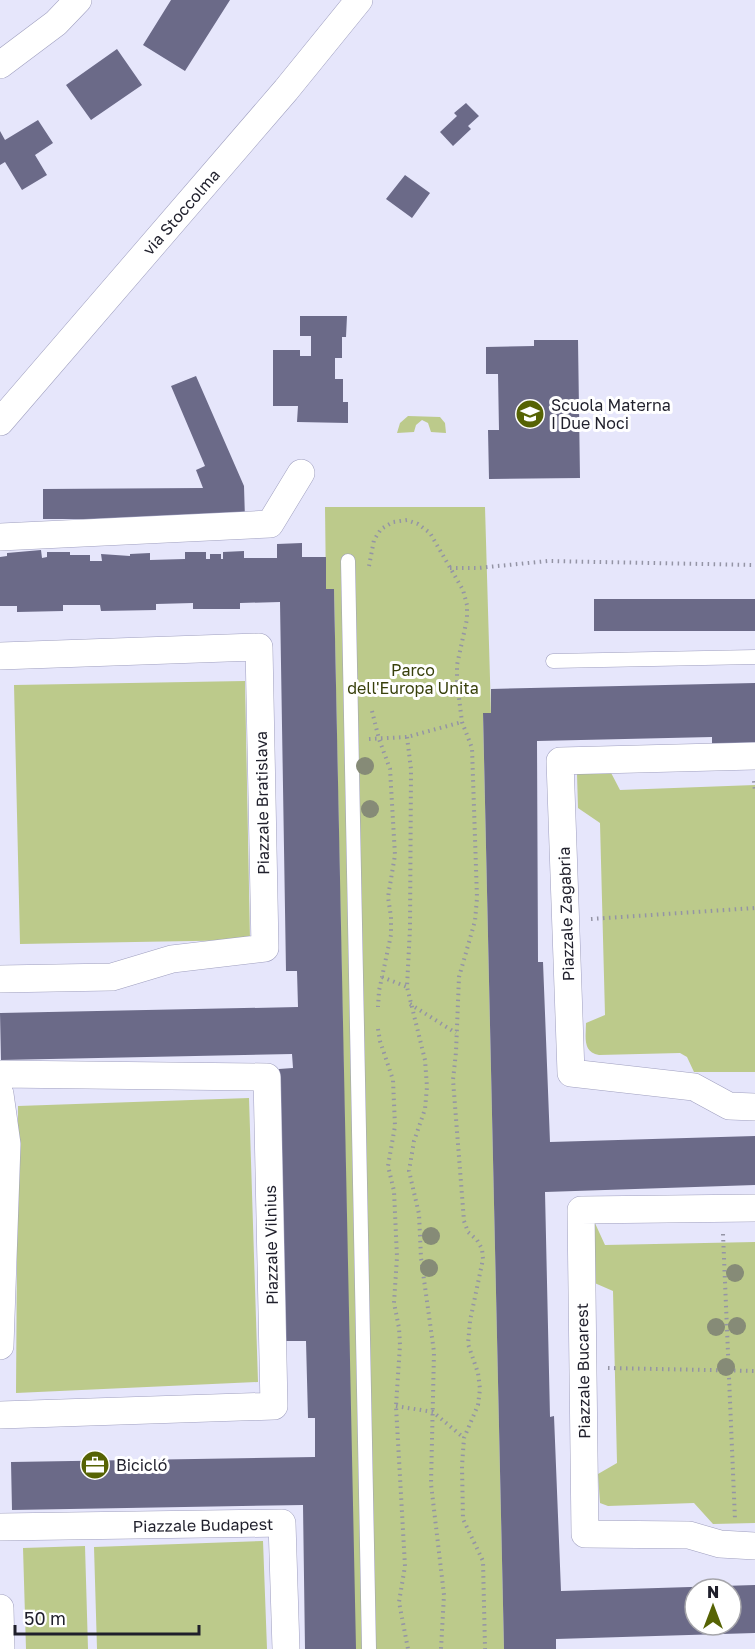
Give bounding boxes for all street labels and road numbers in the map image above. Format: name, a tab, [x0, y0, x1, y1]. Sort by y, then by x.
street label: via Stoccolma	[138, 165, 224, 259]
street label: Piazzale Bratislava	[251, 731, 273, 875]
street label: Piazzale Zagabria	[554, 846, 578, 982]
street label: Piazzale Vilnius	[260, 1185, 282, 1305]
street label: Piazzale Bucarest	[572, 1303, 594, 1439]
street label: Piazzale Budapest	[132, 1514, 274, 1536]

